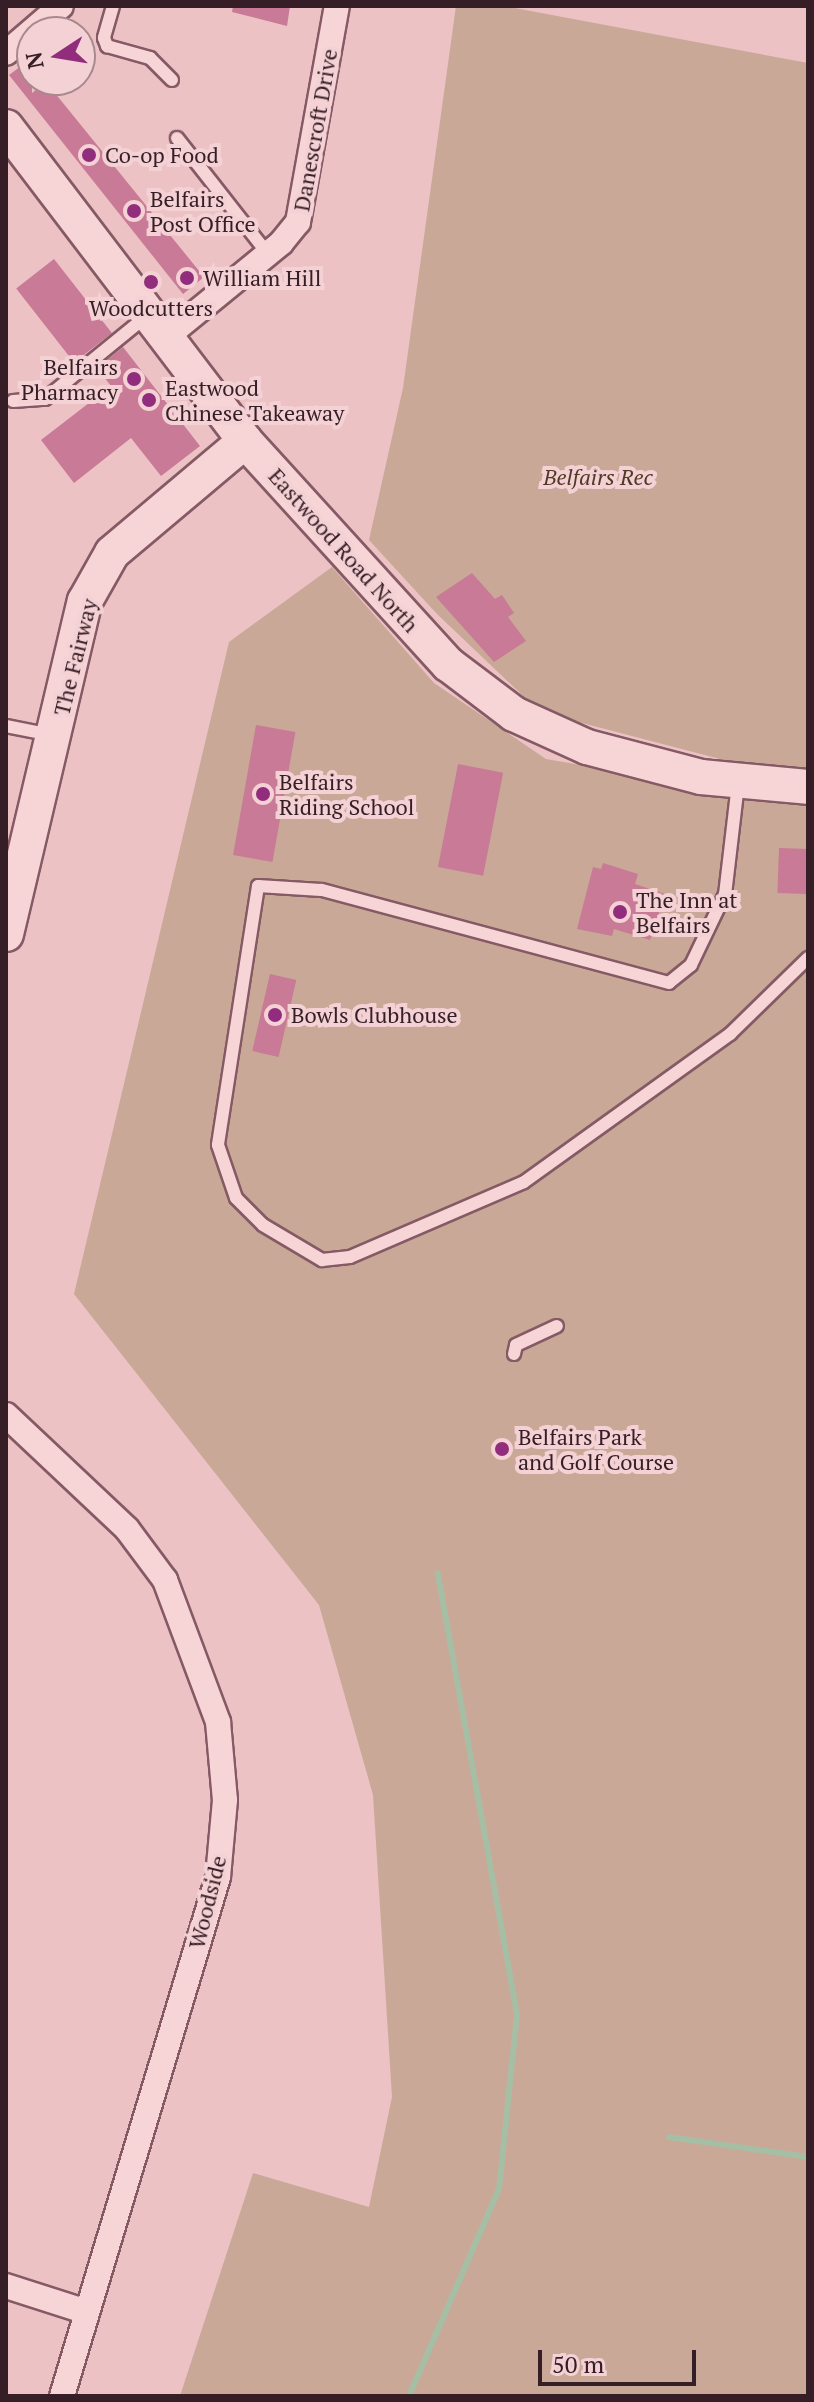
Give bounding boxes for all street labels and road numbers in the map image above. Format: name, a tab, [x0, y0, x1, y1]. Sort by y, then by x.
street label: Danescroft Drive	[288, 47, 342, 213]
street label: Eastwood Road North	[263, 463, 425, 637]
street label: The Fairway	[48, 596, 102, 718]
street label: Woodside	[183, 1853, 231, 1951]

